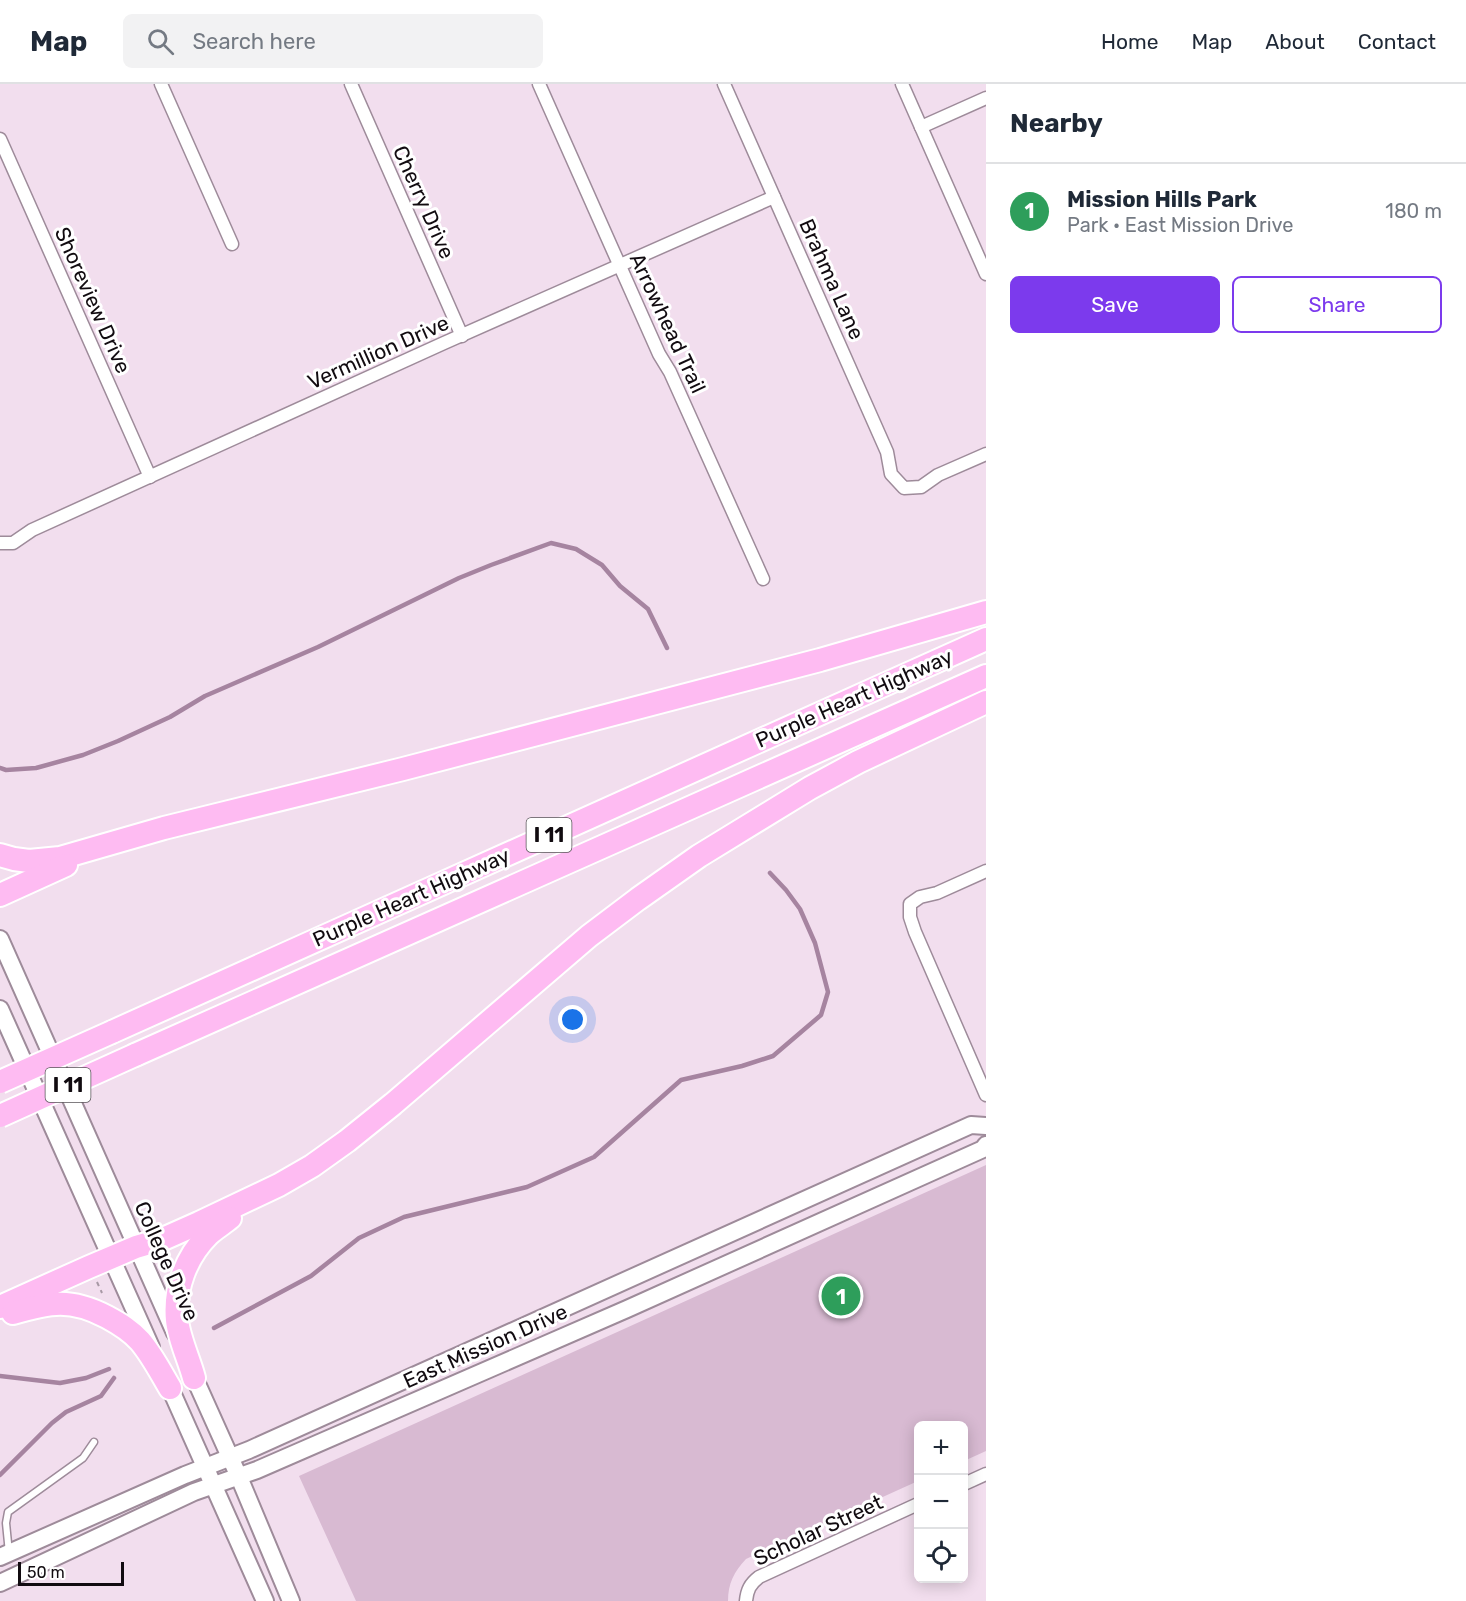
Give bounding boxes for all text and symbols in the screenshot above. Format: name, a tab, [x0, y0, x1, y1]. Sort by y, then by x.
search box	[123, 14, 543, 68]
text: Map	[30, 25, 87, 58]
icon: search	[144, 25, 177, 58]
text: Search here	[192, 28, 316, 55]
text: Home	[1101, 29, 1158, 54]
text: Map	[1191, 29, 1232, 54]
text: About	[1265, 29, 1325, 54]
text: Contact	[1358, 29, 1436, 54]
text: Nearby	[1010, 108, 1103, 139]
street label: Cherry Drive	[388, 142, 460, 262]
text: Mission Hills Park	[1067, 186, 1257, 213]
text: 1	[1025, 199, 1034, 223]
text: 180 m	[1385, 199, 1442, 223]
text: Park · East Mission Drive	[1067, 213, 1293, 237]
street label: Brahma Lane	[794, 215, 870, 343]
street label: Shoreview Drive	[50, 223, 136, 377]
street label: Arrowhead Trail	[625, 249, 711, 397]
button: Save	[1010, 276, 1220, 333]
button: Share	[1232, 276, 1442, 333]
street label: Vermillion Drive	[304, 310, 452, 394]
street label: Purple Heart Highway	[752, 643, 957, 753]
road number: I 11	[526, 818, 572, 852]
street label: Purple Heart Highway	[309, 842, 514, 952]
your location	[558, 1005, 587, 1034]
road number: I 11	[46, 1068, 90, 1102]
street label: College Drive	[130, 1197, 204, 1325]
pin: 1	[822, 1274, 860, 1318]
street label: East Mission Drive	[399, 1299, 571, 1393]
map controls	[914, 1421, 968, 1583]
button: +	[914, 1421, 968, 1475]
button: −	[914, 1475, 968, 1529]
street label: Scholar Street	[749, 1489, 887, 1571]
button: locate	[914, 1529, 968, 1583]
scale bar	[18, 1559, 124, 1586]
text: 50 m	[27, 1563, 65, 1582]

